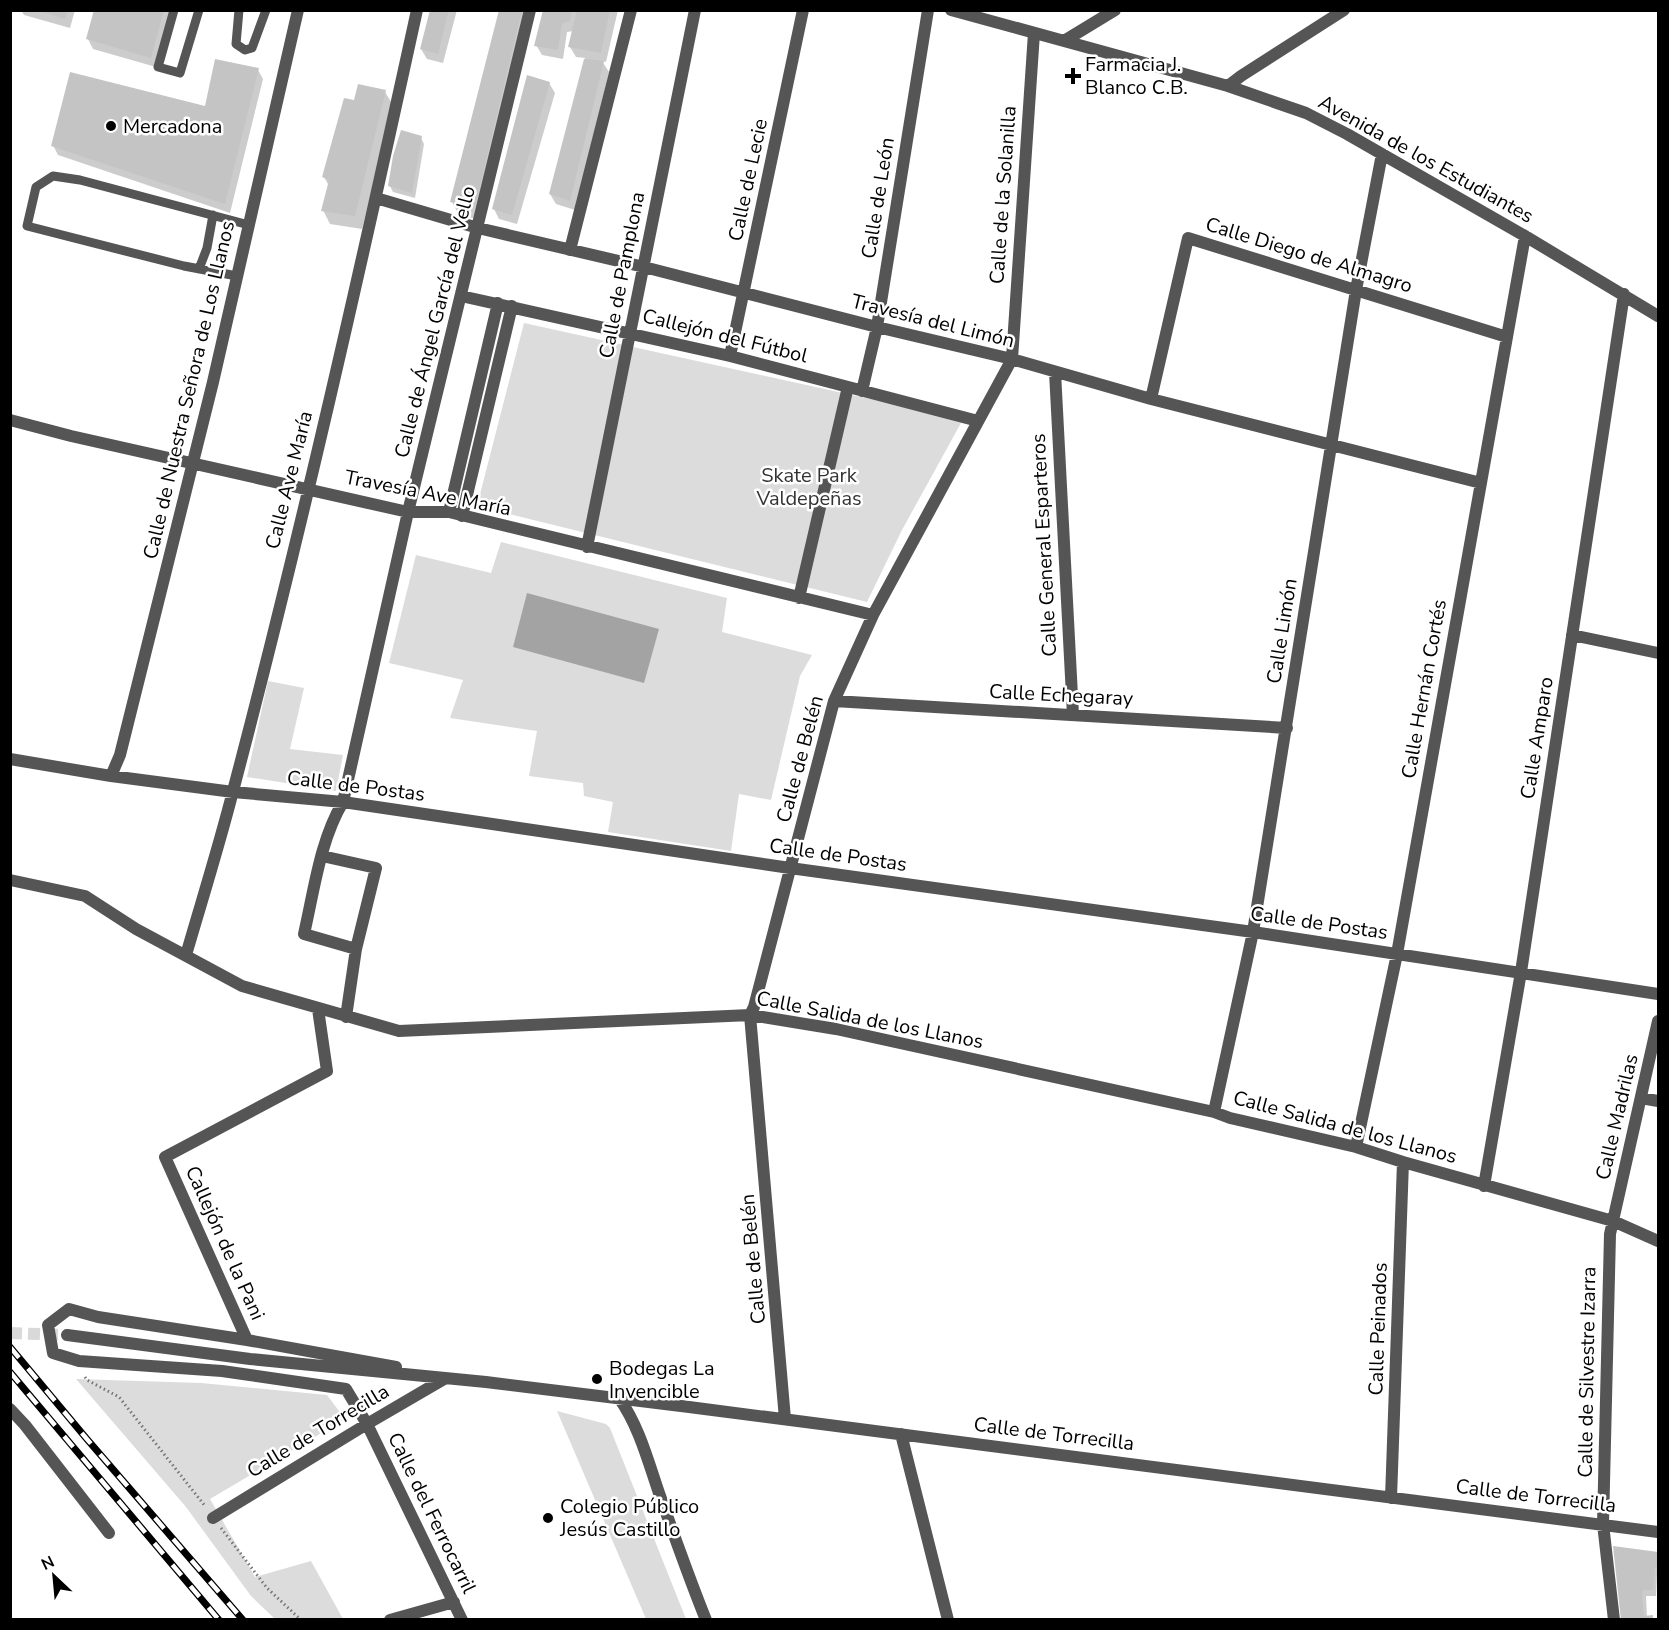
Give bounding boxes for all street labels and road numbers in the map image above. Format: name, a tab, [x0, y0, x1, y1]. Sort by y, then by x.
street label: Avenida de los Estudiantes	[1314, 89, 1538, 229]
street label: Calle de la Solanilla	[983, 105, 1023, 285]
street label: Calle de Lecie	[722, 116, 774, 244]
street label: Calle de León	[855, 135, 901, 261]
street label: Calle de Ángel García del Vello	[388, 183, 482, 461]
street label: Calle de Pamplona	[593, 189, 651, 361]
street label: Calle Diego de Almagro	[1202, 211, 1416, 299]
street label: Calle de Nuestra Señora de Los Llanos	[137, 218, 241, 562]
street label: Travesía del Limón	[849, 288, 1017, 354]
street label: Callejón del Fútbol	[640, 302, 811, 370]
street label: Calle Ave María	[259, 408, 319, 552]
street label: Calle General Esparteros	[1025, 433, 1063, 657]
street label: Travesía Ave María	[342, 464, 514, 522]
street label: Calle Limón	[1260, 576, 1304, 686]
street label: Calle Hernán Cortés	[1395, 597, 1453, 781]
street label: Calle Amparo	[1514, 675, 1560, 801]
street label: Calle Echegaray	[988, 678, 1134, 712]
street label: Calle de Belén	[770, 692, 830, 826]
street label: Calle de Postas	[285, 764, 427, 808]
street label: Calle de Postas	[767, 832, 909, 878]
street label: Calle de Postas	[1248, 900, 1390, 946]
street label: Calle Salida de los Llanos	[754, 985, 986, 1055]
street label: Calle Madrilas	[1589, 1051, 1645, 1183]
street label: Calle Salida de los Llanos	[1230, 1084, 1460, 1170]
street label: Callejón de la Pani	[179, 1162, 271, 1324]
street label: Calle de Belén	[734, 1193, 772, 1325]
street label: Calle Peinados	[1362, 1262, 1394, 1396]
street label: Calle de Silvestre Izarra	[1572, 1266, 1602, 1478]
street label: Calle de Torrecilla	[242, 1378, 394, 1484]
street label: Calle de Torrecilla	[972, 1411, 1136, 1457]
street label: Calle del Ferrocarril	[381, 1428, 483, 1598]
street label: Calle de Torrecilla	[1454, 1473, 1618, 1519]

